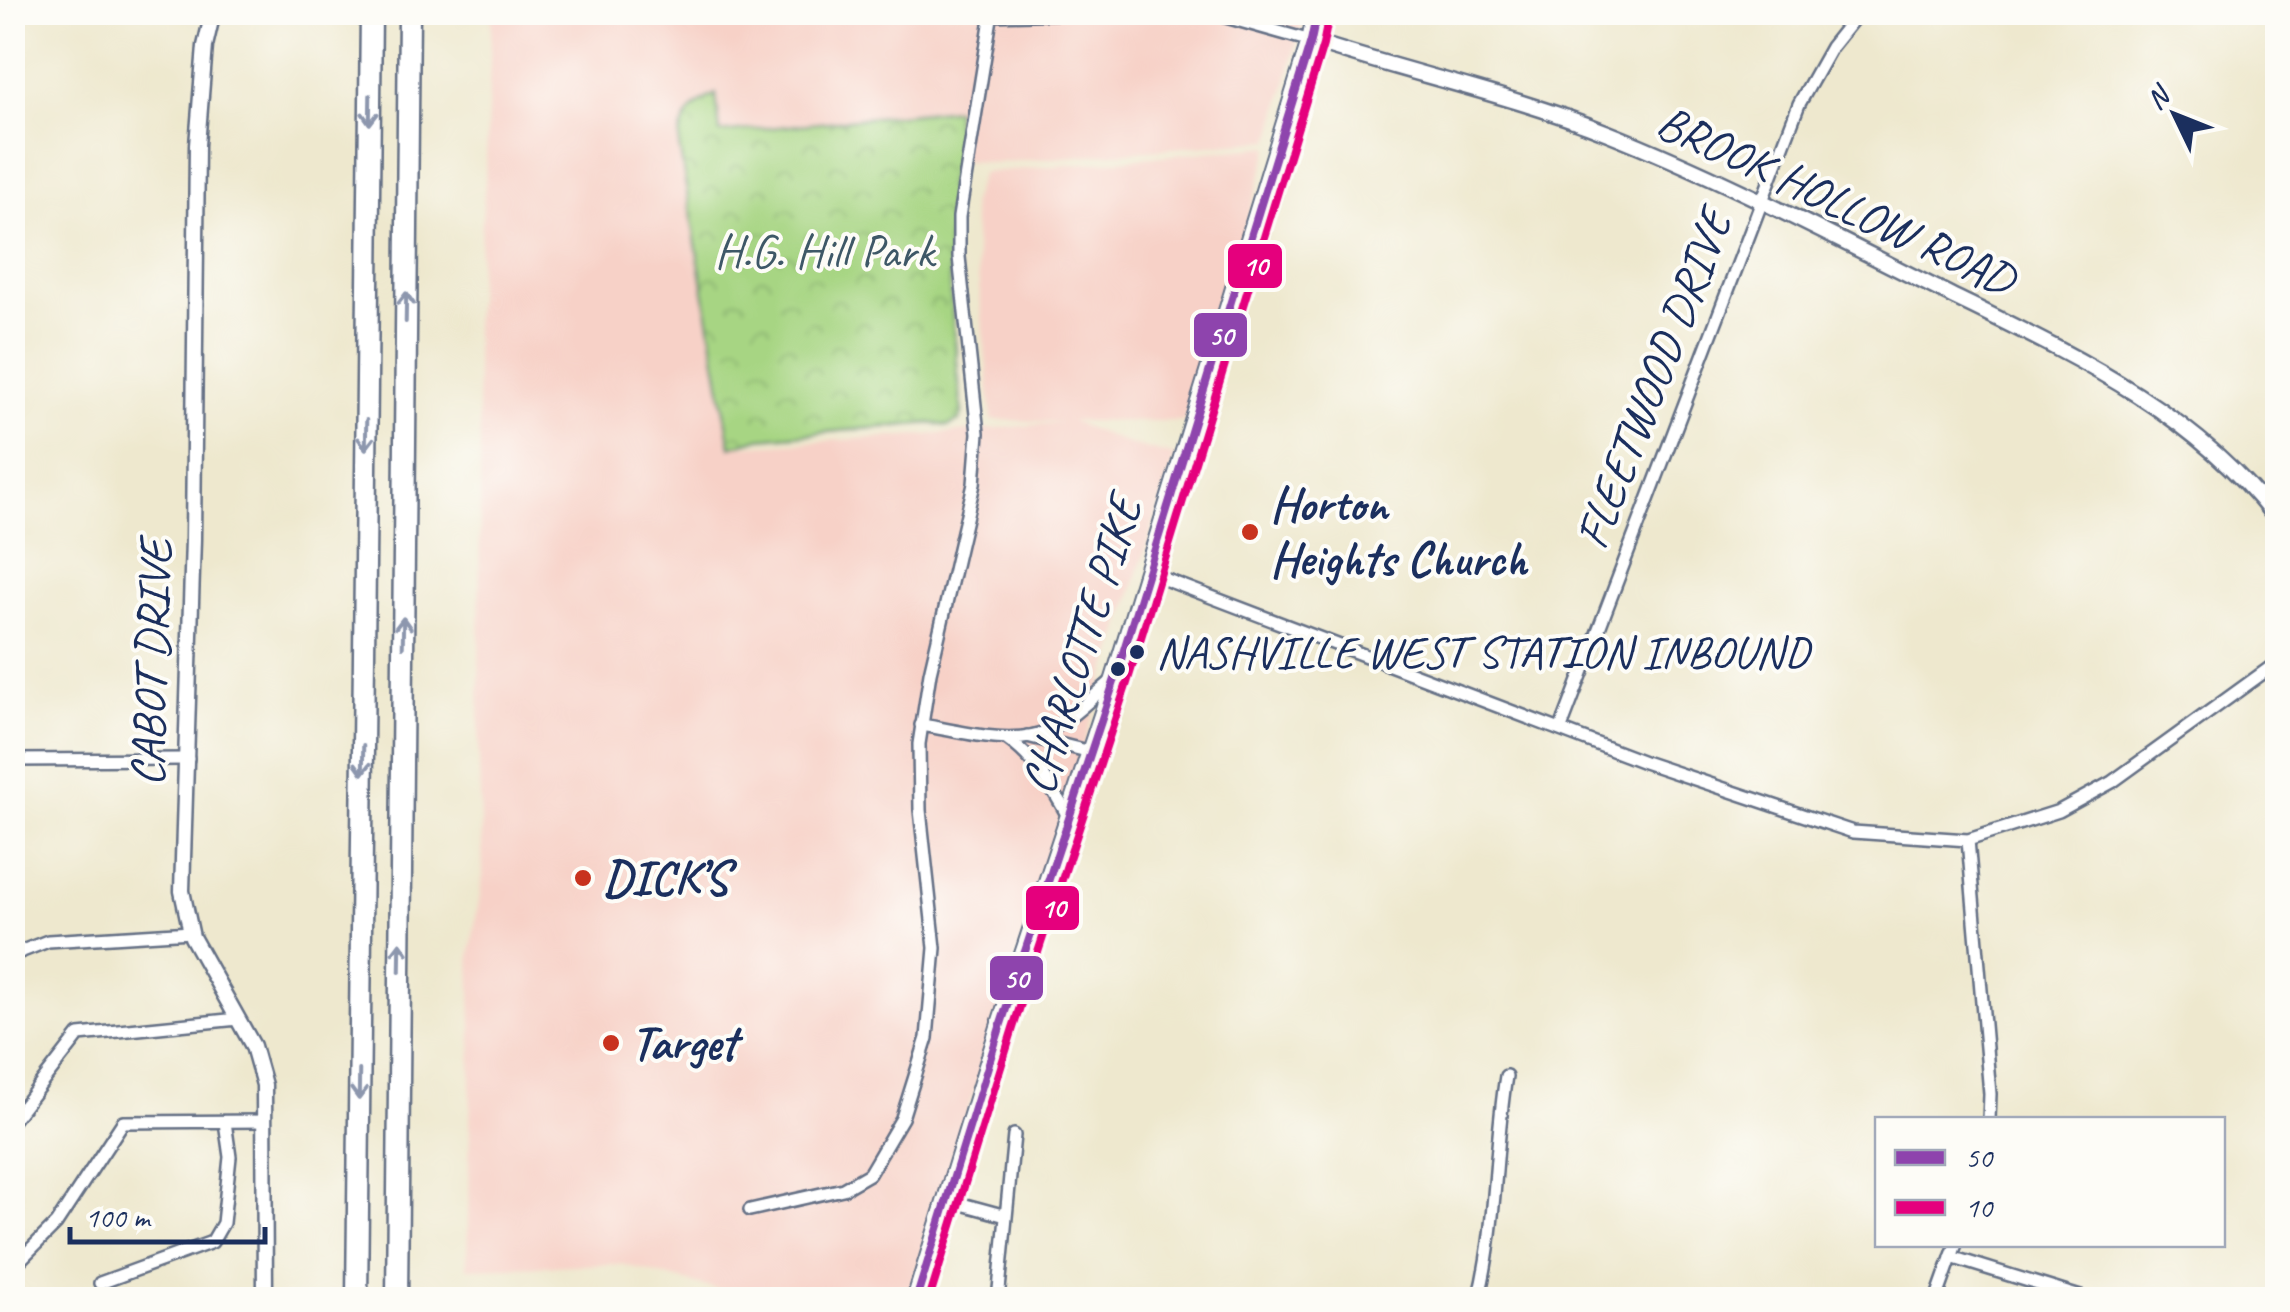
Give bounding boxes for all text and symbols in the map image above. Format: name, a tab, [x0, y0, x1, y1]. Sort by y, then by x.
north arrow	[2125, 65, 2225, 165]
text: N	[2138, 77, 2179, 117]
street label: BROOK HOLLOW ROAD	[1648, 91, 2028, 311]
one-way arrow	[360, 92, 380, 125]
street label: FLEETWOOD DRIVE	[1561, 196, 1747, 556]
park label: H.G. Hill Park	[714, 221, 937, 281]
line badge: 10	[1226, 242, 1284, 290]
text: 10	[1242, 248, 1271, 283]
one-way arrow	[396, 292, 416, 324]
line badge: 50	[1192, 311, 1249, 359]
text: 50	[1209, 318, 1237, 353]
one-way arrow	[357, 418, 376, 450]
place label: Horton Heights Church	[1270, 474, 1529, 589]
street label: CHARLOTTE PIKE	[1007, 484, 1156, 801]
marker: Horton Heights Church	[1239, 521, 1261, 543]
street label: CABOT DRIVE	[117, 533, 185, 787]
one-way arrow	[394, 617, 412, 650]
place label: NASHVILLE WEST STATION INBOUND	[1156, 623, 1813, 681]
marker: NASHVILLE WEST STATION INBOUND	[1127, 642, 1147, 662]
unlabelled marker	[1108, 659, 1128, 679]
one-way arrow	[354, 742, 372, 775]
place label: DICK’S	[603, 848, 738, 908]
marker: DICK’S	[572, 867, 594, 889]
line badge: 10	[1024, 884, 1081, 932]
text: 10	[1040, 890, 1069, 925]
one-way arrow	[390, 942, 410, 974]
line badge: 50	[988, 954, 1045, 1002]
text: 50	[1004, 961, 1032, 996]
place label: Target	[631, 1013, 744, 1073]
marker: Target	[600, 1032, 622, 1054]
one-way arrow	[350, 1068, 368, 1100]
legend	[1875, 1117, 2225, 1247]
text: 50	[1965, 1138, 1995, 1176]
scale bar	[70, 1182, 265, 1244]
text: 10	[1965, 1188, 1995, 1226]
text: 100 m	[85, 1198, 152, 1236]

